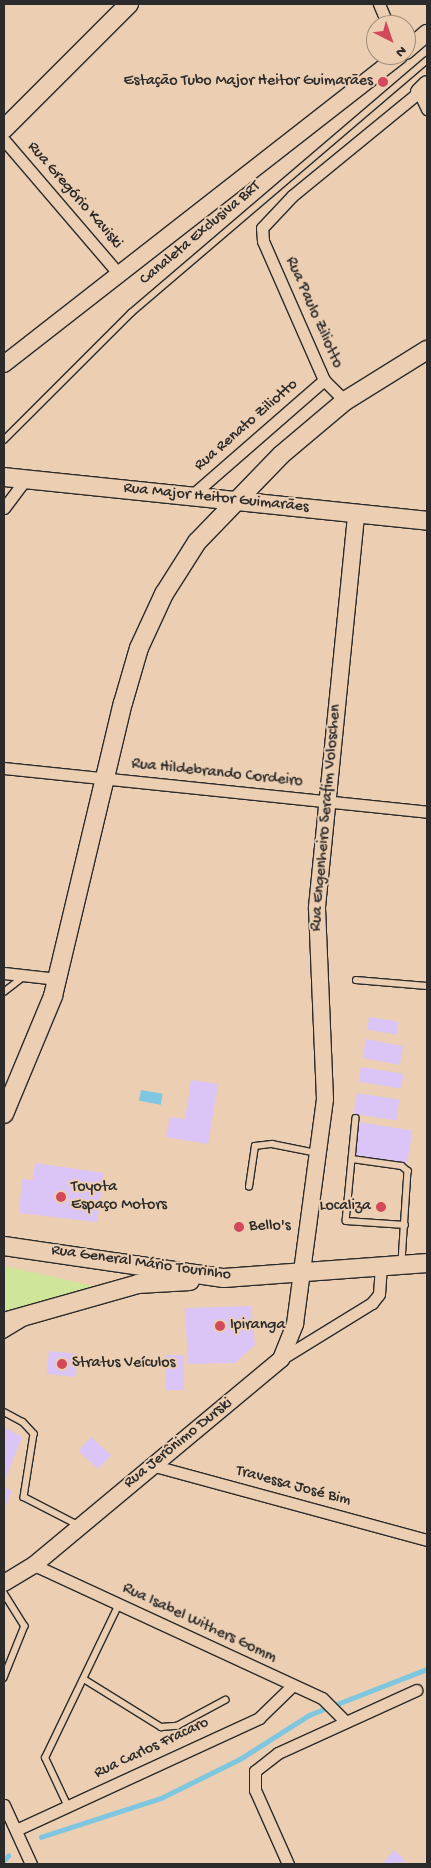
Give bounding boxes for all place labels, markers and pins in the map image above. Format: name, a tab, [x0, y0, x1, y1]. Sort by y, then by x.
place label: Estação Tubo Major Heitor Guimarães	[124, 72, 373, 92]
marker: Estação Tubo Major Heitor Guimarães	[377, 76, 389, 88]
place label: Toyota Espaço Motors	[71, 1178, 167, 1216]
marker: Toyota Espaço Motors	[55, 1191, 67, 1203]
place label: Localiza	[320, 1197, 371, 1217]
marker: Localiza	[375, 1201, 387, 1213]
place label: Bello's	[249, 1217, 291, 1237]
marker: Bello's	[233, 1221, 245, 1233]
place label: Ipiranga	[230, 1316, 285, 1336]
marker: Ipiranga	[214, 1320, 226, 1332]
place label: Stratus Veículos	[72, 1354, 176, 1374]
marker: Stratus Veículos	[56, 1358, 68, 1370]

